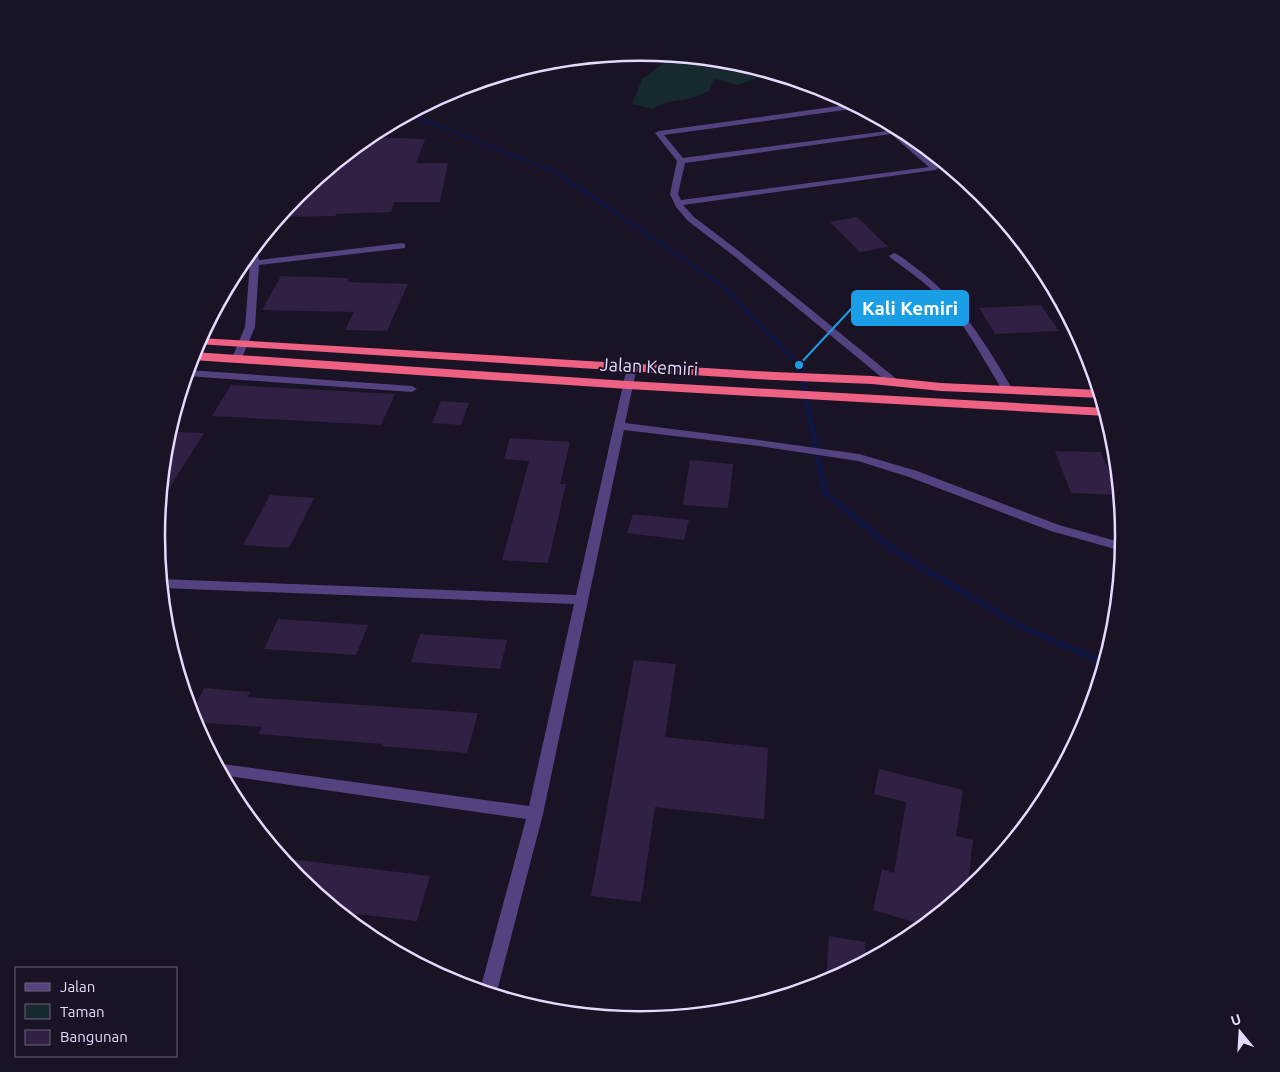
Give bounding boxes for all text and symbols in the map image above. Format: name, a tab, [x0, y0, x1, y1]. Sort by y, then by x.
callout: Kali Kemiri	[852, 291, 968, 325]
text: Kali Kemiri	[862, 297, 958, 319]
street label: Jalan Kemiri	[599, 353, 699, 379]
legend	[15, 967, 178, 1057]
text: Jalan	[60, 978, 95, 995]
text: Taman	[60, 1003, 105, 1020]
north arrow	[1215, 1007, 1265, 1057]
text: U	[1229, 1011, 1243, 1029]
text: Bangunan	[60, 1028, 128, 1045]

